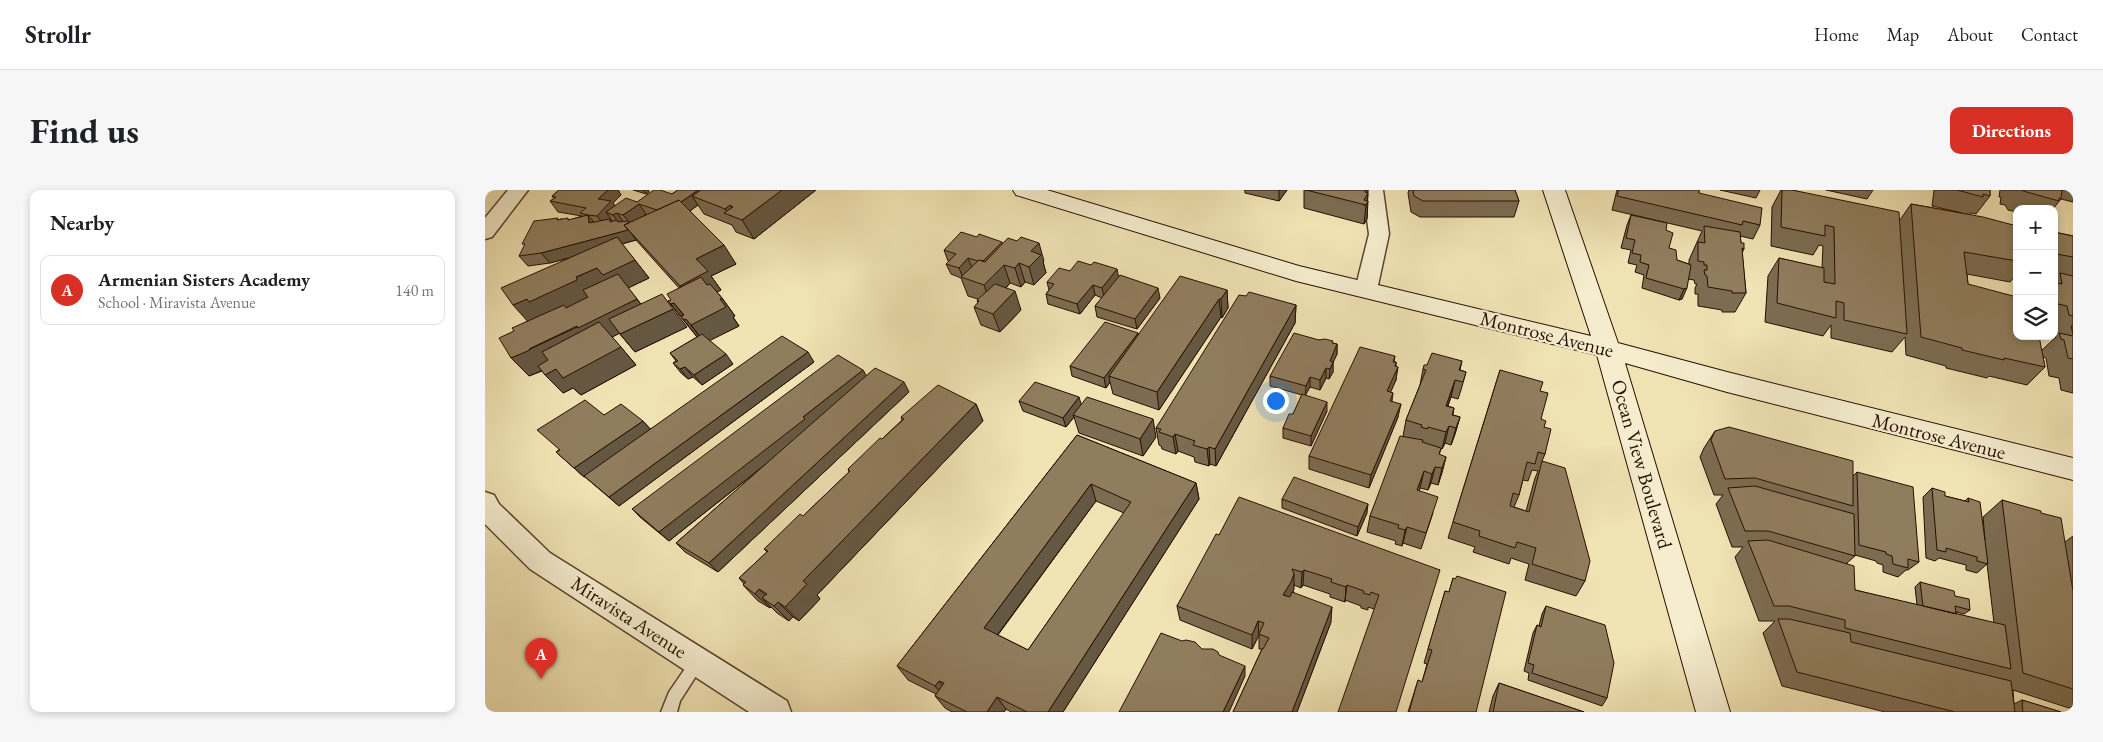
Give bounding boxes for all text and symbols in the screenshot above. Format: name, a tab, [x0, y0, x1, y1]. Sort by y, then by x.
text: Strollr	[25, 19, 91, 50]
text: Home	[1814, 23, 1859, 46]
text: Map	[1887, 23, 1919, 46]
text: About	[1947, 23, 1993, 46]
text: Contact	[2021, 23, 2078, 46]
button: Directions	[1950, 107, 2073, 154]
text: Find us	[30, 108, 139, 153]
map controls	[2013, 205, 2058, 340]
button: +	[2013, 205, 2058, 250]
text: Nearby	[50, 209, 114, 236]
button: −	[2013, 250, 2058, 295]
text: Armenian Sisters Academy	[98, 267, 310, 292]
text: A	[61, 280, 73, 301]
text: 140 m	[395, 280, 434, 301]
text: School · Miravista Avenue	[98, 292, 256, 313]
button: layers	[2013, 295, 2058, 340]
street label: Montrose Avenue	[1478, 305, 1617, 363]
street label: Ocean View Boulevard	[1605, 376, 1679, 552]
your location	[1263, 388, 1289, 414]
street label: Montrose Avenue	[1870, 407, 2009, 465]
street label: Miravista Avenue	[566, 570, 692, 664]
pin: A	[525, 638, 557, 679]

